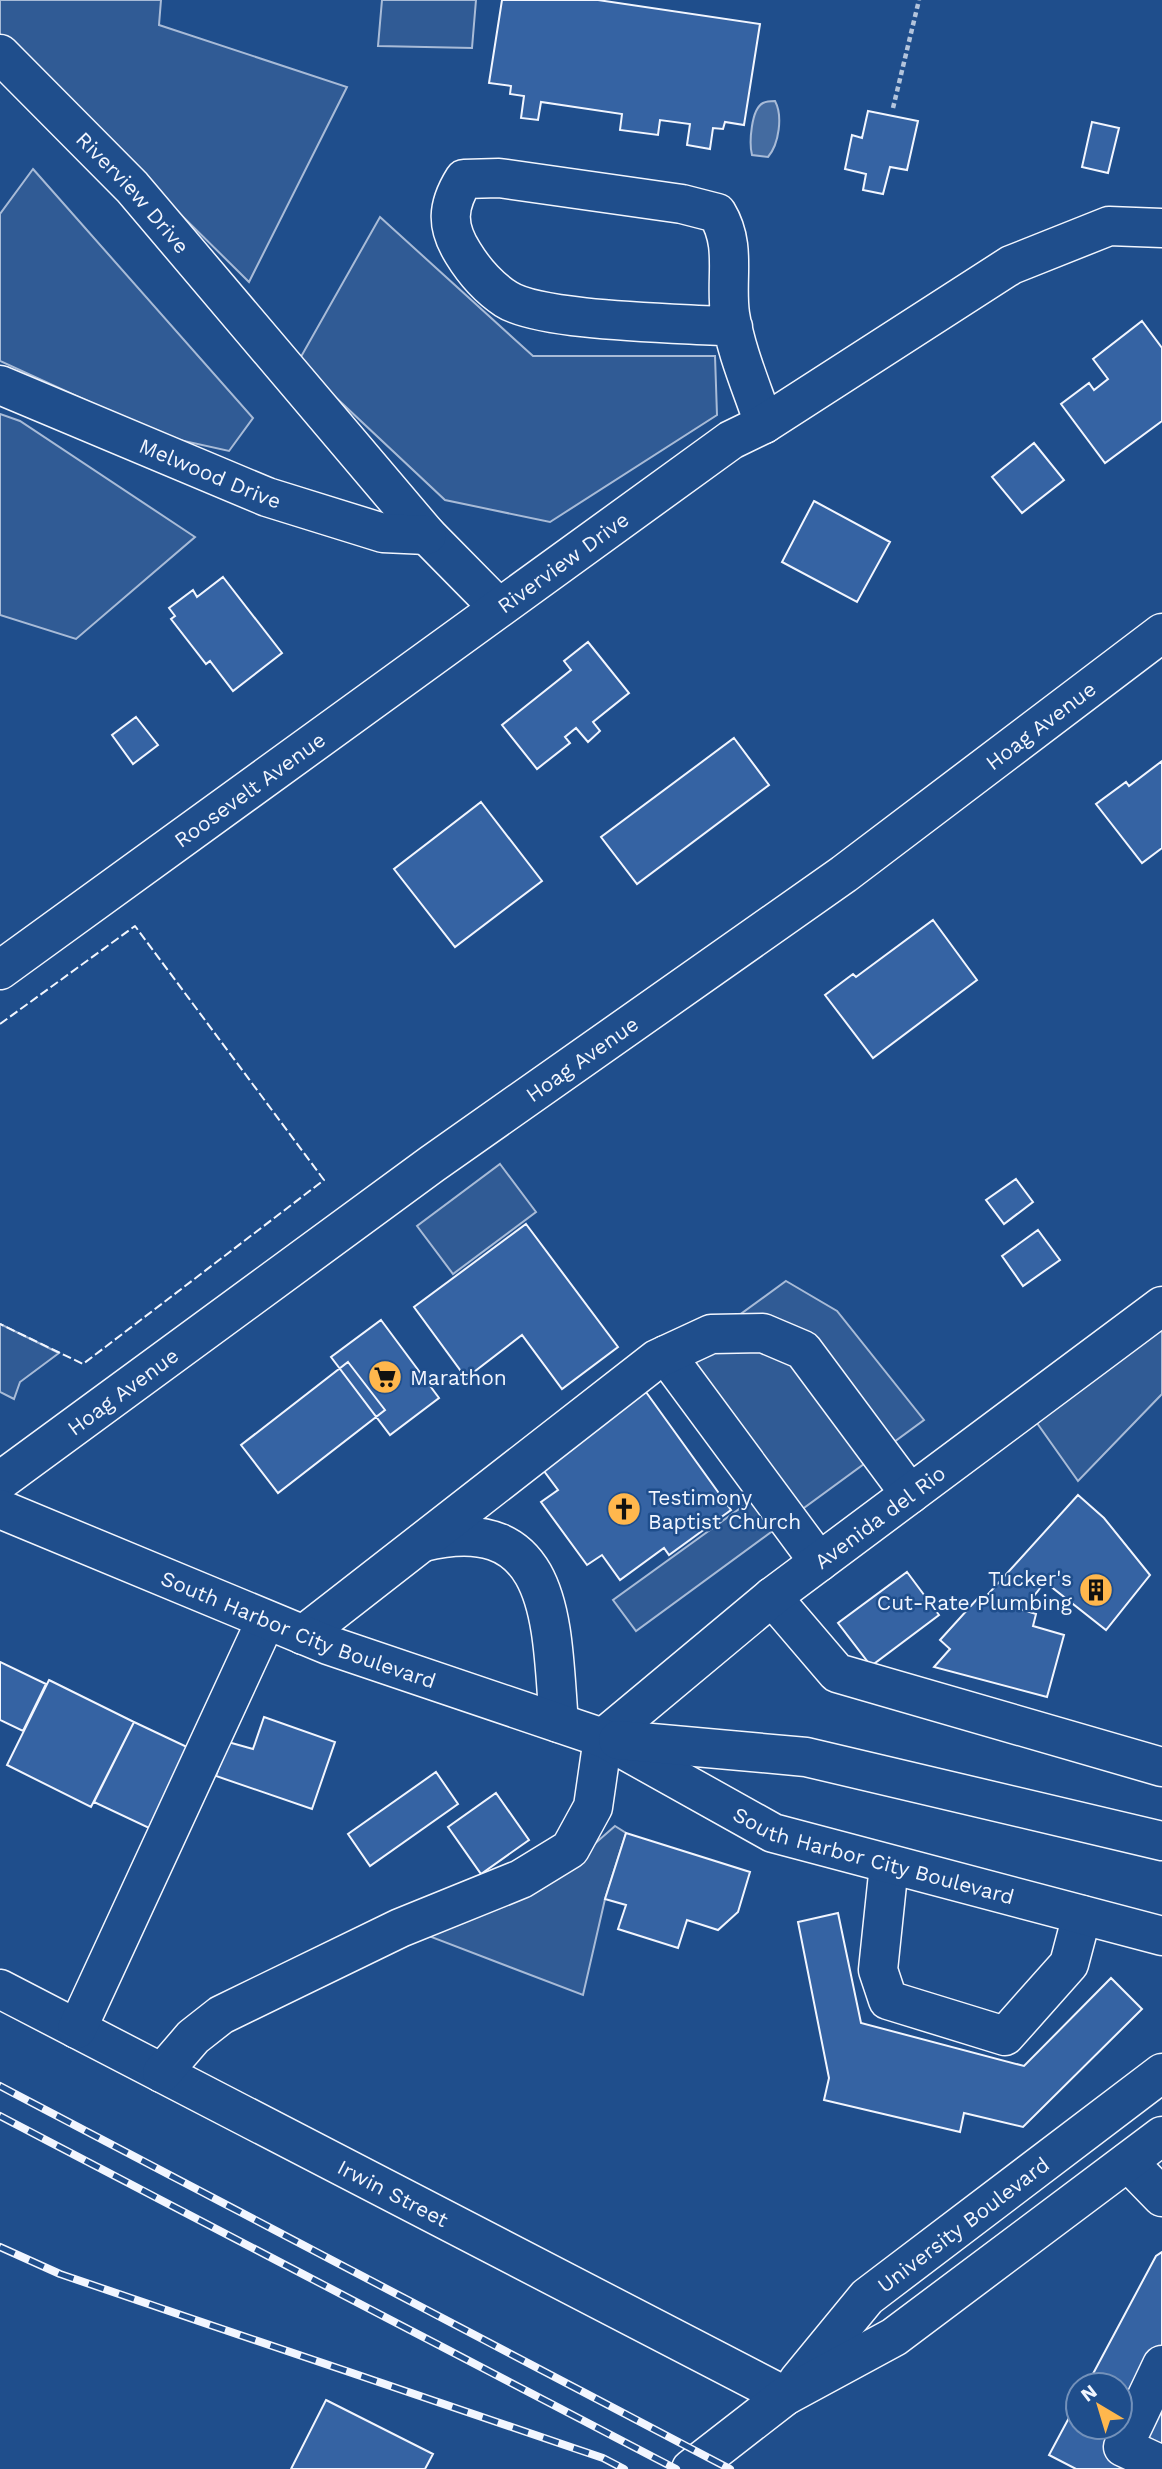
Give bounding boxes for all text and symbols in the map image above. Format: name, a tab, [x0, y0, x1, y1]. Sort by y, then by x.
street label: Riverview Drive	[71, 126, 195, 258]
street label: Melwood Drive	[136, 432, 284, 513]
street label: Riverview Drive	[492, 506, 633, 618]
street label: Hoag Avenue	[980, 676, 1100, 775]
street label: Roosevelt Avenue	[169, 726, 330, 852]
street label: Hoag Avenue	[521, 1010, 643, 1107]
street label: Hoag Avenue	[62, 1342, 183, 1440]
supermarket icon: Marathon	[366, 1358, 404, 1396]
place label: Marathon	[410, 1365, 507, 1390]
street label: Avenida del Rio	[809, 1460, 950, 1574]
place label: Testimony Baptist Church	[648, 1485, 801, 1534]
church icon: Testimony Baptist Church	[605, 1490, 643, 1528]
street label: South Harbor City Boulevard	[157, 1565, 439, 1693]
place label: Tucker's Cut-Rate Plumbing	[877, 1566, 1073, 1615]
building icon: Tucker's Cut-Rate Plumbing	[1077, 1571, 1115, 1609]
street label: South Harbor City Boulevard	[729, 1801, 1017, 1909]
street label: University Boulevard	[872, 2151, 1054, 2297]
street label: Irwin Street	[334, 2154, 453, 2232]
north arrow	[1064, 2371, 1134, 2441]
text: N	[1076, 2380, 1101, 2406]

